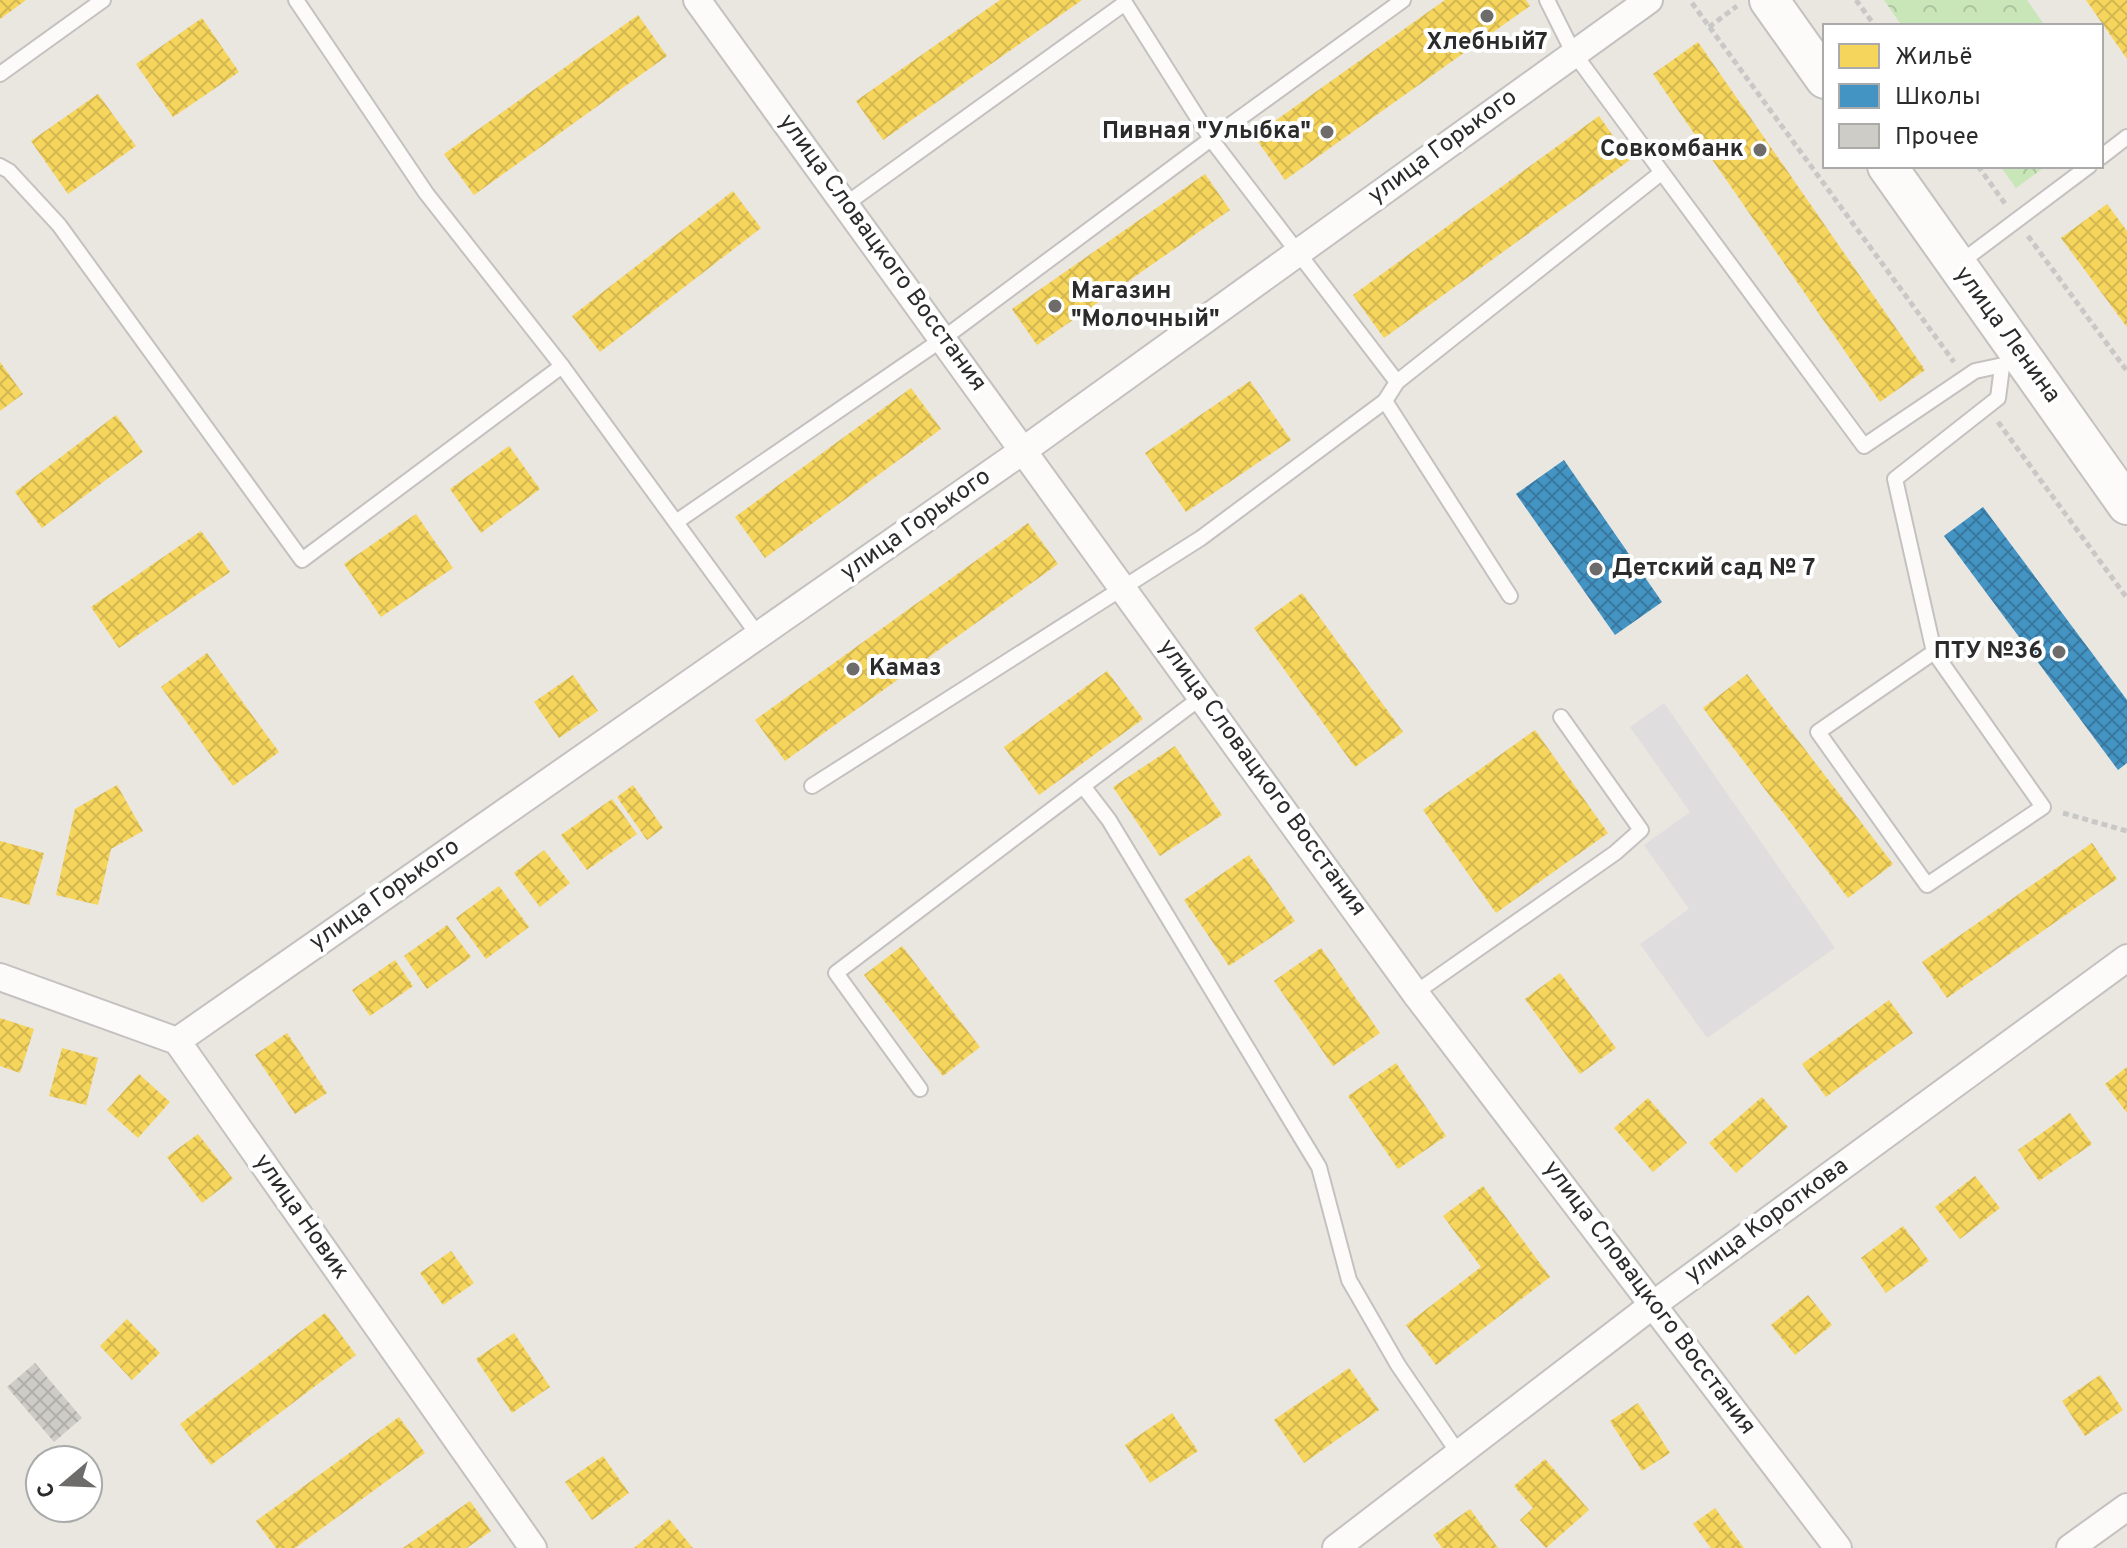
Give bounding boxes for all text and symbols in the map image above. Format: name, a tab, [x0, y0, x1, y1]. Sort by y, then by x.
marker: Хлебный7	[1478, 7, 1496, 25]
legend	[1823, 24, 2103, 168]
place label: Хлебный7	[1426, 28, 1548, 58]
text: Жильё	[1895, 43, 1972, 73]
street label: улица Горького	[1363, 83, 1523, 211]
text: Школы	[1895, 83, 1981, 113]
street label: улица Словацкого Восстания	[771, 108, 993, 398]
place label: Пивная "Улыбка"	[1102, 117, 1311, 147]
marker: Пивная "Улыбка"	[1318, 123, 1336, 141]
text: Прочее	[1895, 123, 1979, 153]
place label: Совкомбанк	[1600, 135, 1744, 165]
marker: Совкомбанк	[1751, 141, 1769, 159]
street label: улица Ленина	[1947, 261, 2067, 409]
place label: Магазин "Молочный"	[1071, 277, 1220, 335]
marker: Магазин "Молочный"	[1046, 297, 1064, 315]
street label: улица Горького	[835, 462, 997, 588]
place label: Детский сад № 7	[1612, 554, 1815, 584]
marker: Детский сад № 7	[1587, 560, 1605, 578]
street label: улица Словацкого Восстания	[1151, 633, 1373, 923]
place label: ПТУ №36	[1934, 637, 2043, 667]
marker: ПТУ №36	[2050, 643, 2068, 661]
place label: Камаз	[869, 654, 942, 684]
marker: Камаз	[844, 660, 862, 678]
street label: улица Горького	[304, 832, 466, 958]
street label: улица Новик	[247, 1148, 355, 1286]
street label: улица Короткова	[1679, 1152, 1855, 1290]
street label: улица Словацкого Восстания	[1536, 1155, 1762, 1441]
north arrow	[24, 1444, 104, 1524]
text: С	[32, 1479, 63, 1501]

